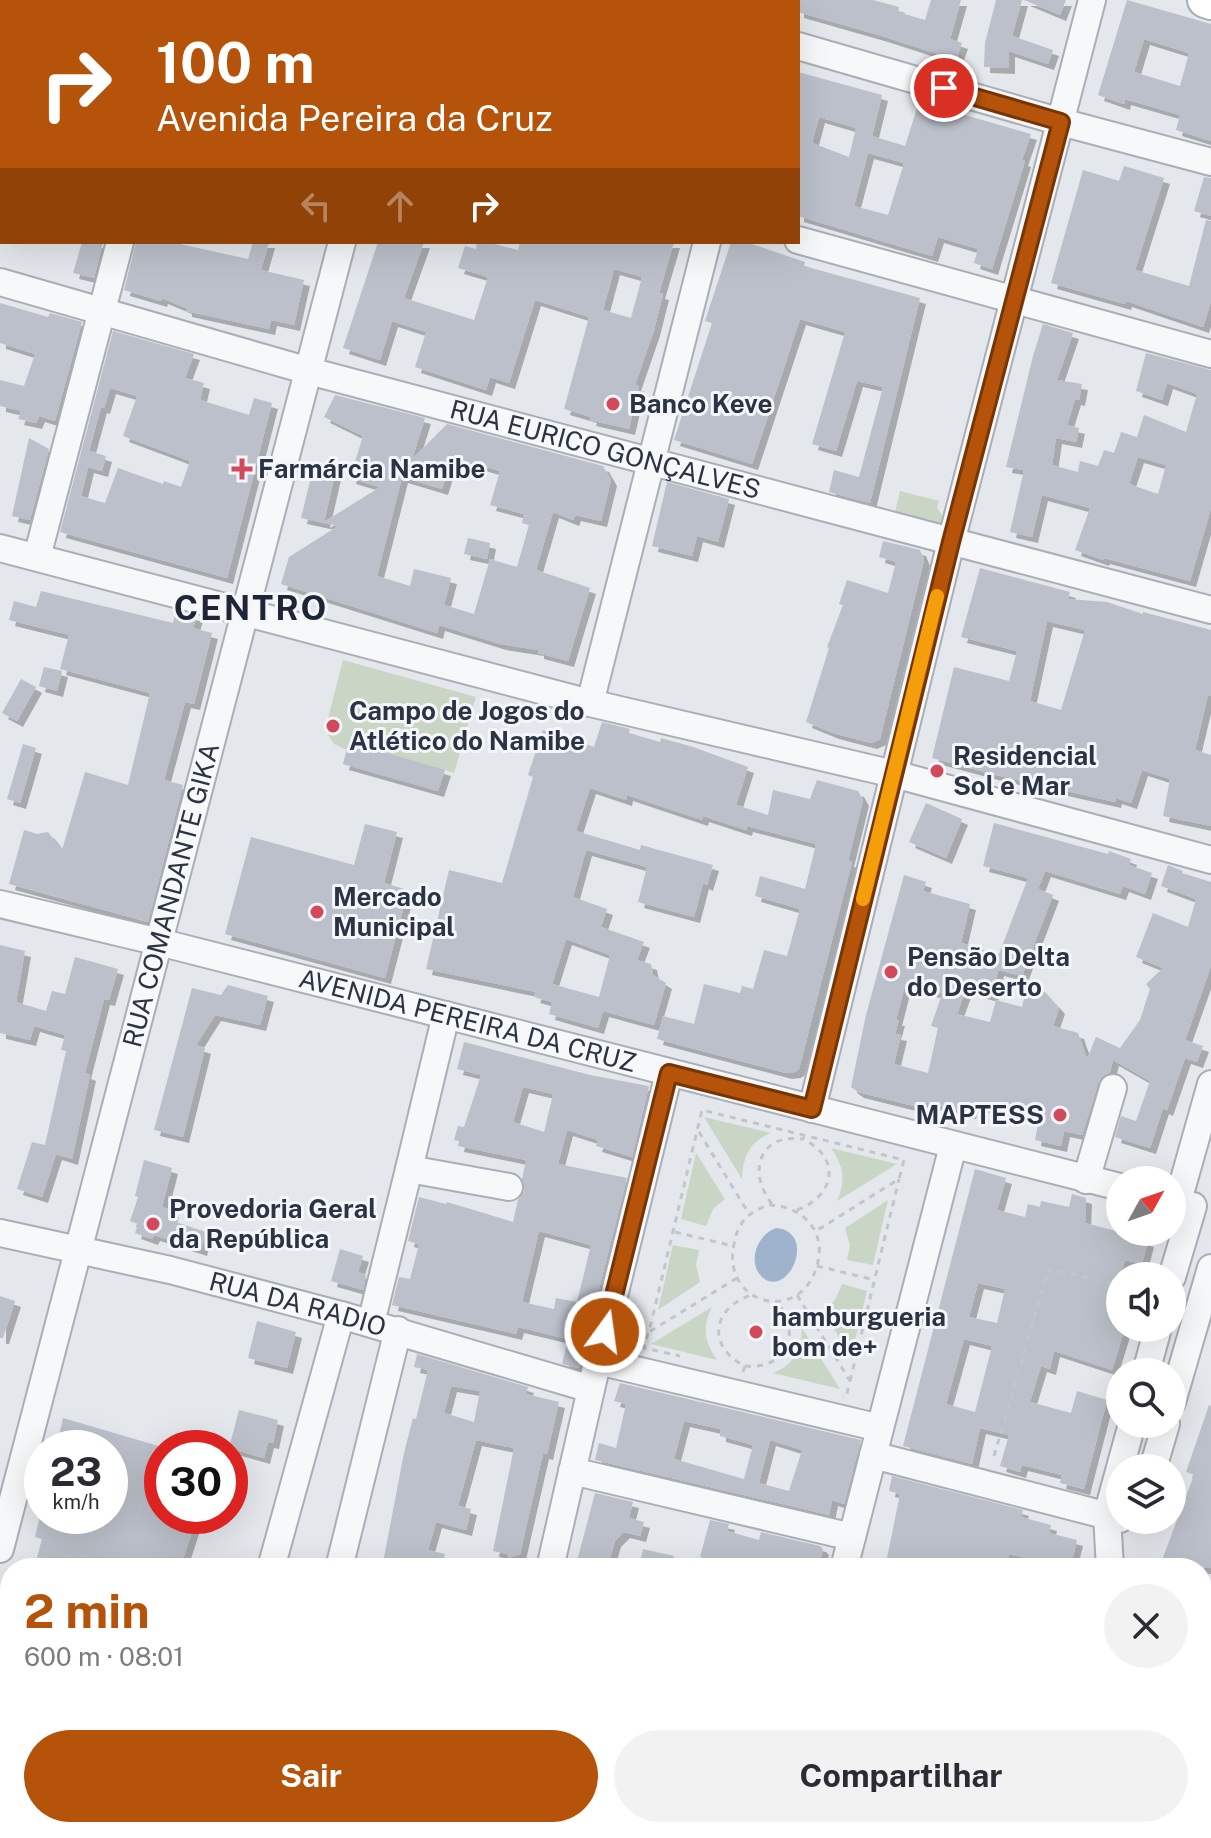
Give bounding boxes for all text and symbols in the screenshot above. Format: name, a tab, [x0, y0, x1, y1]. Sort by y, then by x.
text: 100 m	[156, 30, 315, 96]
icon: right	[24, 32, 128, 136]
pin	[910, 54, 978, 122]
icon: arrive	[922, 66, 966, 110]
text: Avenida Pereira da Cruz	[156, 97, 553, 139]
icon: left	[294, 184, 338, 228]
icon: ahead	[378, 184, 422, 228]
icon: right	[462, 184, 506, 228]
place label: Banco Keve	[629, 388, 772, 419]
street label: RUA EURICO GONÇALVES	[447, 393, 764, 505]
marker: Banco Keve	[604, 395, 622, 413]
place label: Farmárcia Namibe	[258, 453, 486, 484]
marker: Farmárcia Namibe	[233, 460, 251, 478]
district label: CENTRO	[174, 588, 328, 628]
place label: Campo de Jogos do Atlético do Namibe	[349, 695, 585, 756]
marker: Campo de Jogos do Atlético do Namibe	[324, 717, 342, 735]
street label: RUA COMANDANTE GIKA	[116, 739, 225, 1051]
place label: Residencial Sol e Mar	[953, 740, 1097, 801]
marker: Residencial Sol e Mar	[928, 762, 946, 780]
place label: Mercado Municipal	[333, 881, 455, 942]
marker: Mercado Municipal	[308, 903, 326, 921]
place label: Pensão Delta do Deserto	[907, 941, 1070, 1002]
street label: AVENIDA PEREIRA DA CRUZ	[296, 962, 640, 1078]
marker: Pensão Delta do Deserto	[882, 963, 900, 981]
place label: MAPTESS	[915, 1099, 1044, 1130]
marker: MAPTESS	[1051, 1106, 1069, 1124]
north arrow	[1106, 1166, 1186, 1246]
map controls	[1106, 1166, 1186, 1534]
place label: Provedoria Geral da República	[169, 1193, 377, 1254]
marker: Provedoria Geral da República	[144, 1215, 162, 1233]
button: sound	[1106, 1262, 1186, 1342]
street label: RUA DA RADIO	[206, 1265, 390, 1342]
position arrow	[563, 1290, 647, 1374]
place label: hamburgueria bom de+	[772, 1301, 946, 1362]
marker: hamburgueria bom de+	[747, 1323, 765, 1341]
button: search	[1106, 1358, 1186, 1438]
speed limit sign: 30	[144, 1430, 248, 1534]
text: 23	[50, 1448, 102, 1495]
button: layers	[1106, 1454, 1186, 1534]
text: km/h	[52, 1490, 100, 1514]
text: 2 min	[24, 1582, 150, 1639]
button: close	[1104, 1584, 1188, 1668]
text: 600 m · 08:01	[24, 1641, 184, 1672]
button: Sair	[24, 1730, 598, 1822]
button: Compartilhar	[614, 1730, 1188, 1822]

